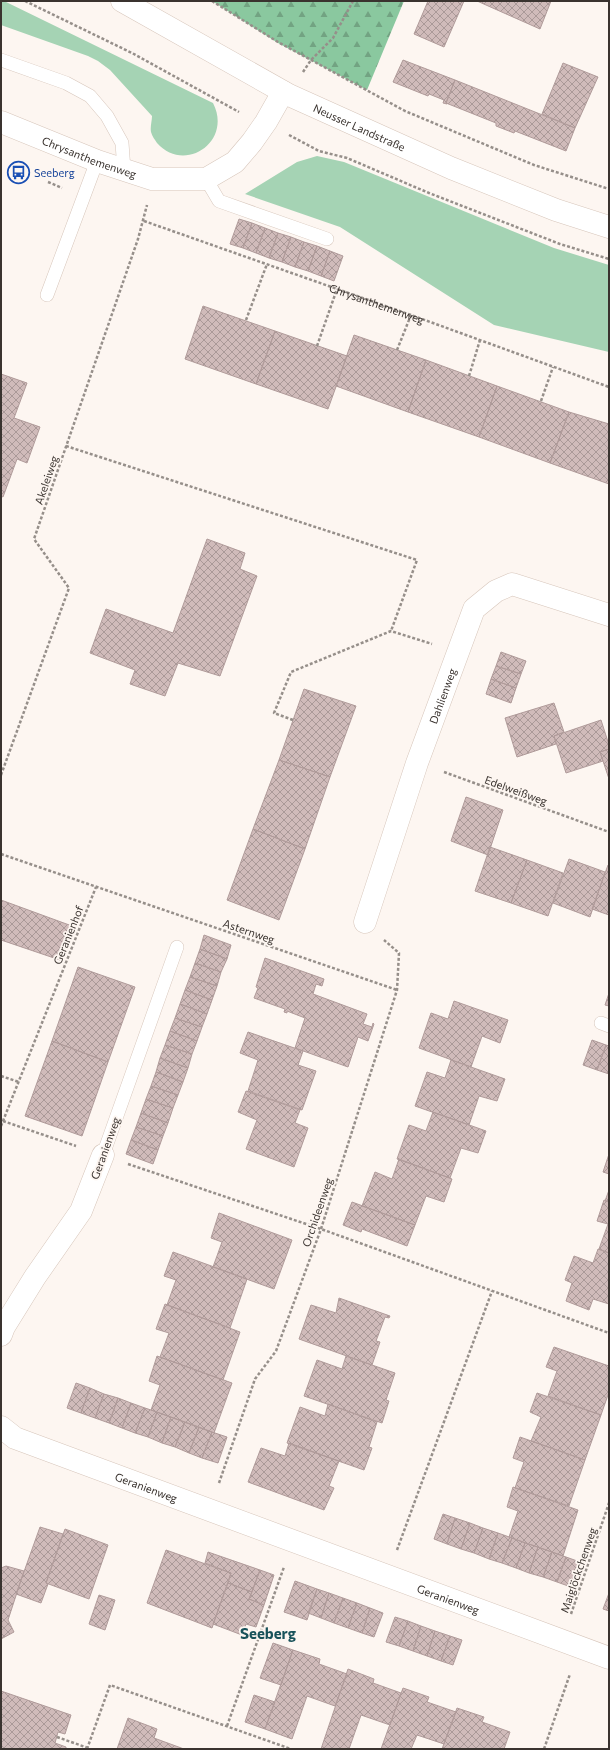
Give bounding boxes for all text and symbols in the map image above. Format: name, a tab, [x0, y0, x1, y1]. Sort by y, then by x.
street label: Neusser Landstraße	[312, 100, 408, 153]
street label: Chrysanthemenweg	[40, 133, 138, 180]
bus stop icon: Seeberg	[6, 159, 32, 185]
place label: Seeberg	[34, 166, 75, 179]
street label: Chrysanthemenweg	[328, 280, 426, 326]
street label: Akeleiweg	[32, 454, 60, 506]
street label: Dahlienweg	[426, 666, 458, 725]
street label: Edelweißweg	[483, 773, 549, 807]
street label: Geranienhof	[50, 903, 86, 966]
street label: Asternweg	[221, 916, 277, 946]
street label: Geranienweg	[88, 1115, 122, 1181]
street label: Orchideenweg	[299, 1176, 335, 1248]
street label: Geranienweg	[113, 1469, 179, 1504]
street label: Maiglöckchenweg	[557, 1526, 599, 1614]
street label: Geranienweg	[415, 1581, 481, 1616]
district label: Seeberg	[240, 1624, 296, 1642]

